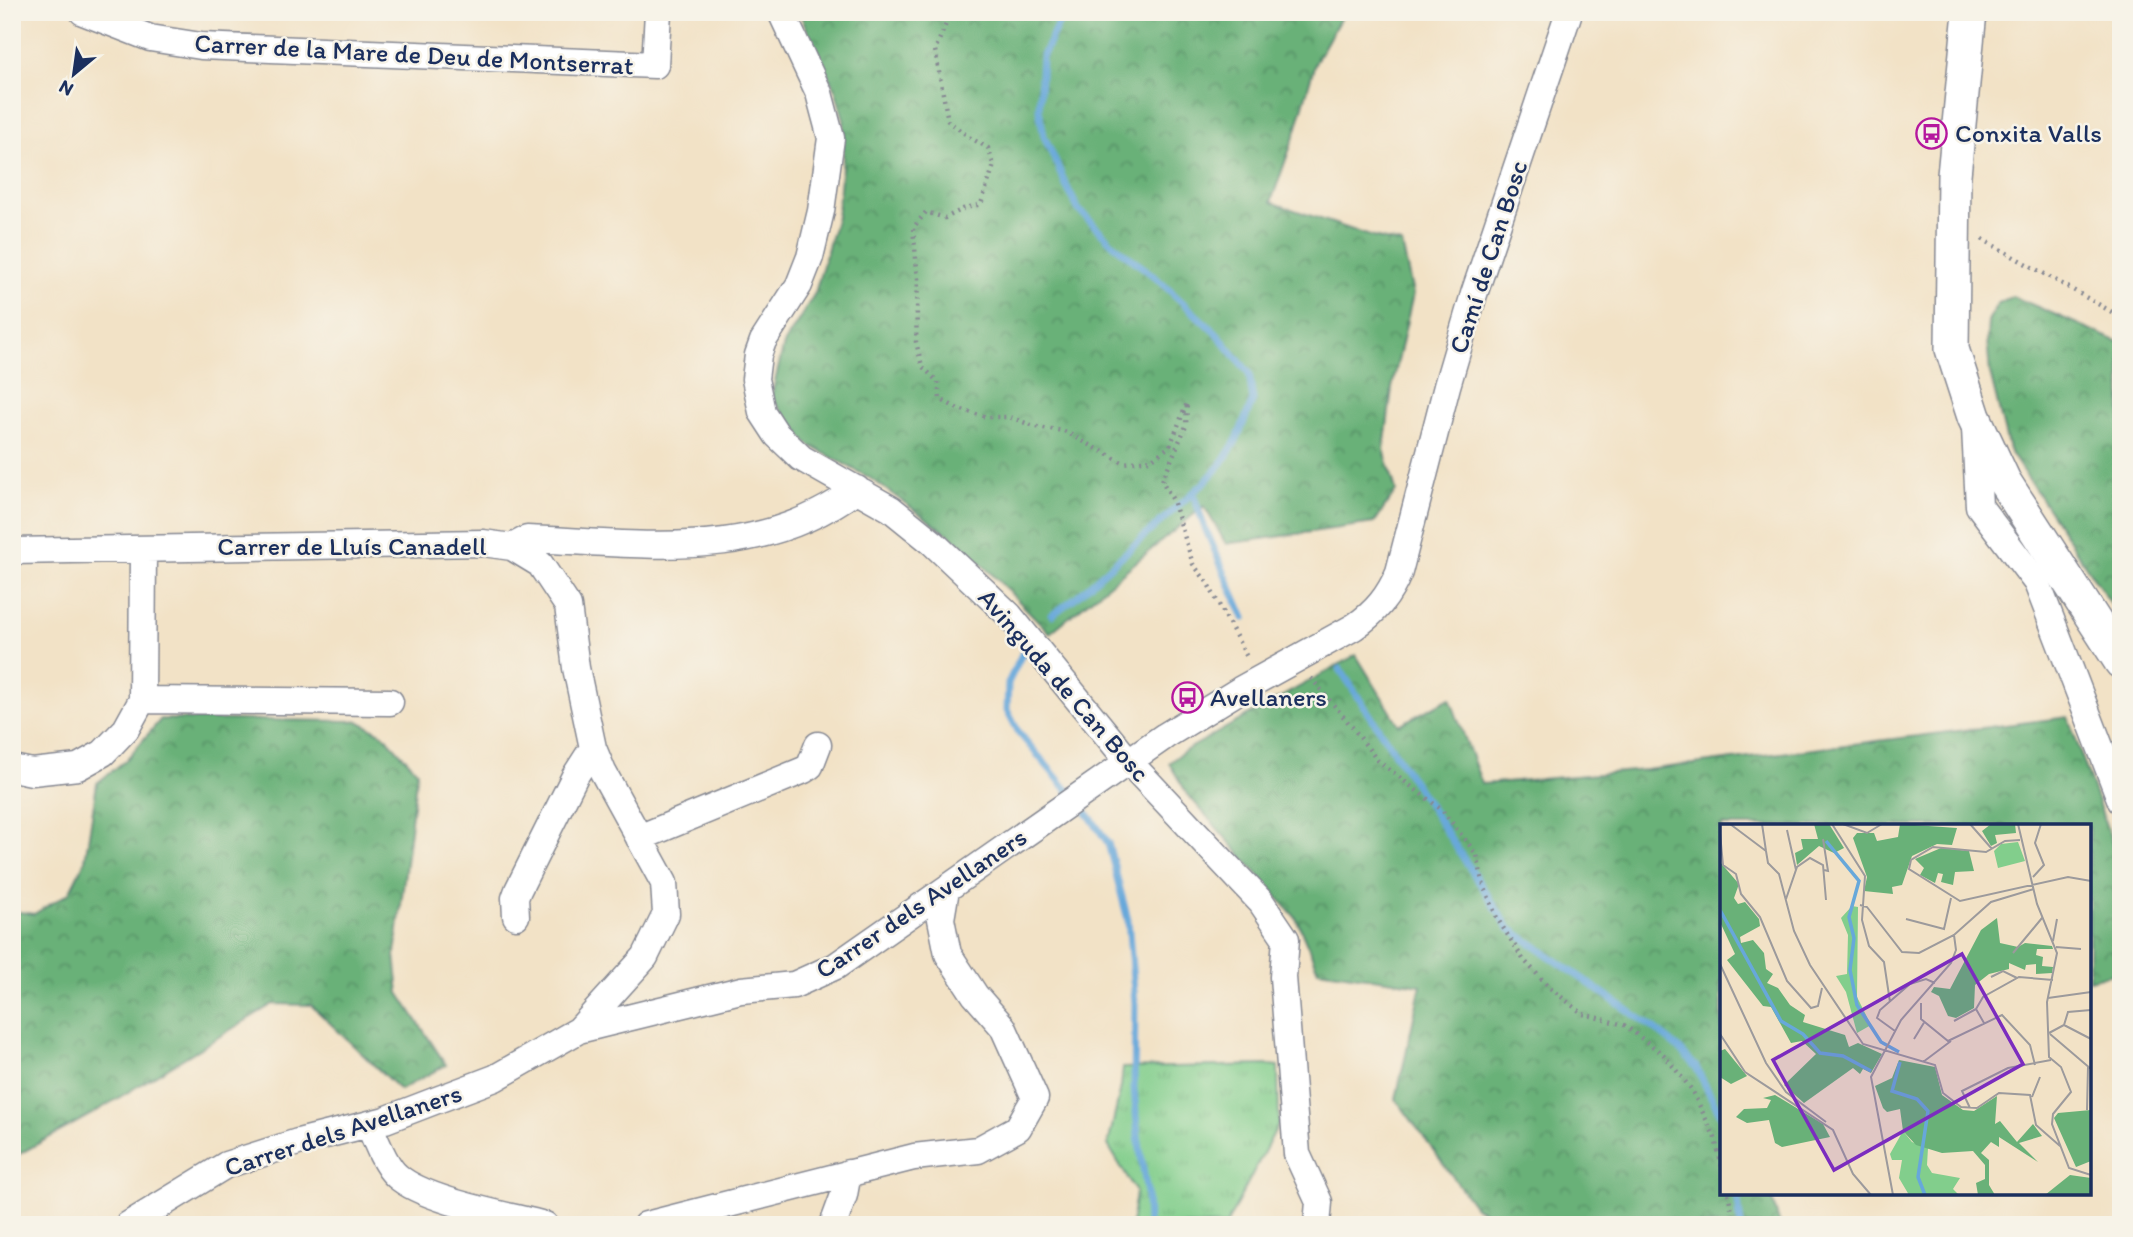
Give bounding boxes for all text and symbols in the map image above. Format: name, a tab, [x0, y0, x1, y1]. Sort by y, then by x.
street label: Carrer de la Mare de Deu de Montserrat	[194, 27, 635, 81]
north arrow	[38, 38, 108, 108]
text: N	[55, 75, 77, 102]
bus stop icon: Conxita Valls	[1915, 116, 1949, 150]
place label: Conxita Valls	[1955, 117, 2102, 149]
street label: Camí de Can Bosc	[1442, 156, 1534, 357]
street label: Carrer de Lluís Canadell	[217, 530, 487, 562]
street label: Avinguda de Can Bosc	[971, 582, 1157, 788]
bus stop icon: Avellaners	[1170, 680, 1204, 714]
place label: Avellaners	[1210, 681, 1327, 713]
street label: Carrer dels Avellaners	[809, 820, 1033, 986]
inset map	[1720, 824, 2091, 1195]
street label: Carrer dels Avellaners	[220, 1077, 466, 1183]

